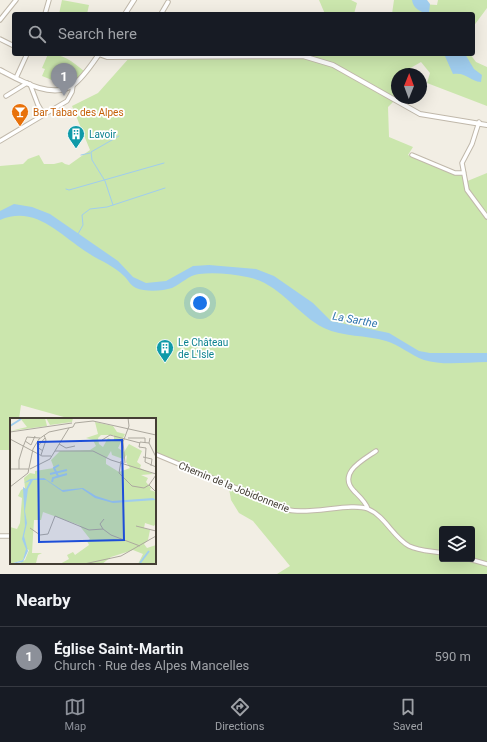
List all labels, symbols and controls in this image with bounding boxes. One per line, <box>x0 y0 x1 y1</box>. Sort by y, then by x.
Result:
search box <box>12 12 475 56</box>
icon: search <box>26 23 48 45</box>
text: Search here <box>58 25 137 43</box>
pin: 1 <box>51 63 77 96</box>
north arrow <box>391 68 427 104</box>
bar icon: Bar Tabac des Alpes <box>10 102 30 127</box>
place label: Bar Tabac des Alpes <box>33 107 124 118</box>
building icon: Lavoir <box>66 124 86 149</box>
place label: Lavoir <box>89 129 117 140</box>
your location <box>190 293 210 313</box>
water label: La Sarthe <box>332 310 379 330</box>
place label: Le Château de L'Isle <box>178 337 228 360</box>
building icon: Le Château de L'Isle <box>155 338 175 363</box>
inset map <box>10 418 156 564</box>
street label: Chemin de la Jobidonnerie <box>177 460 291 514</box>
map controls <box>439 526 475 562</box>
button: layers <box>439 526 475 562</box>
text: Nearby <box>16 590 71 610</box>
text: Église Saint-Martin <box>54 640 183 658</box>
text: 1 <box>25 649 33 664</box>
text: 590 m <box>434 649 471 664</box>
text: Church · Rue des Alpes Mancelles <box>54 658 249 673</box>
tab: Map <box>64 696 86 733</box>
tab: Directions <box>215 696 264 733</box>
tab: Saved <box>393 696 423 733</box>

